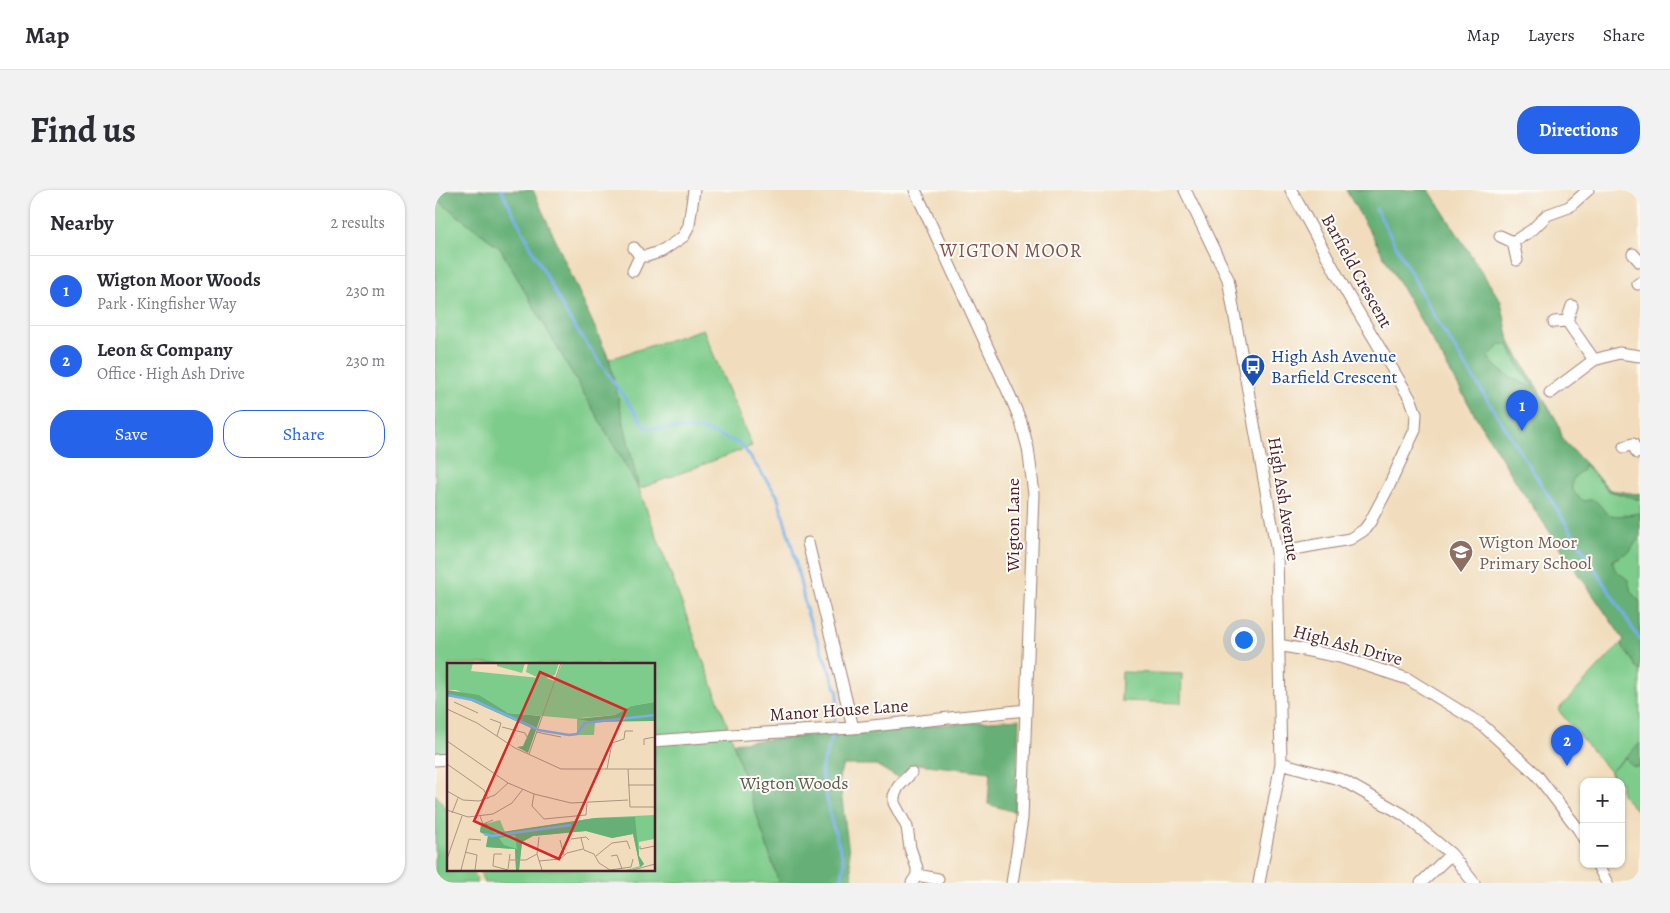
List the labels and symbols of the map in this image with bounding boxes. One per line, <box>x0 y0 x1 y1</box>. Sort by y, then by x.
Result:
street label: Barfield Crescent <box>1316 210 1398 332</box>
district label: WIGTON MOOR <box>939 238 1082 264</box>
place label: High Ash Avenue Barfield Crescent <box>1271 344 1397 389</box>
bus stop icon: High Ash Avenue Barfield Crescent <box>1240 353 1266 387</box>
pin: 1 <box>1506 390 1538 431</box>
street label: High Ash Avenue <box>1262 435 1306 563</box>
street label: Wigton Lane <box>1001 478 1025 573</box>
place label: Wigton Moor Primary School <box>1478 530 1592 575</box>
school or university icon: Wigton Moor Primary School <box>1448 539 1474 573</box>
street label: High Ash Drive <box>1291 619 1405 671</box>
your location <box>1231 627 1257 653</box>
inset map <box>447 663 655 870</box>
street label: Manor House Lane <box>769 693 909 727</box>
pin: 2 <box>1551 725 1583 766</box>
park label: Wigton Woods <box>739 771 848 795</box>

